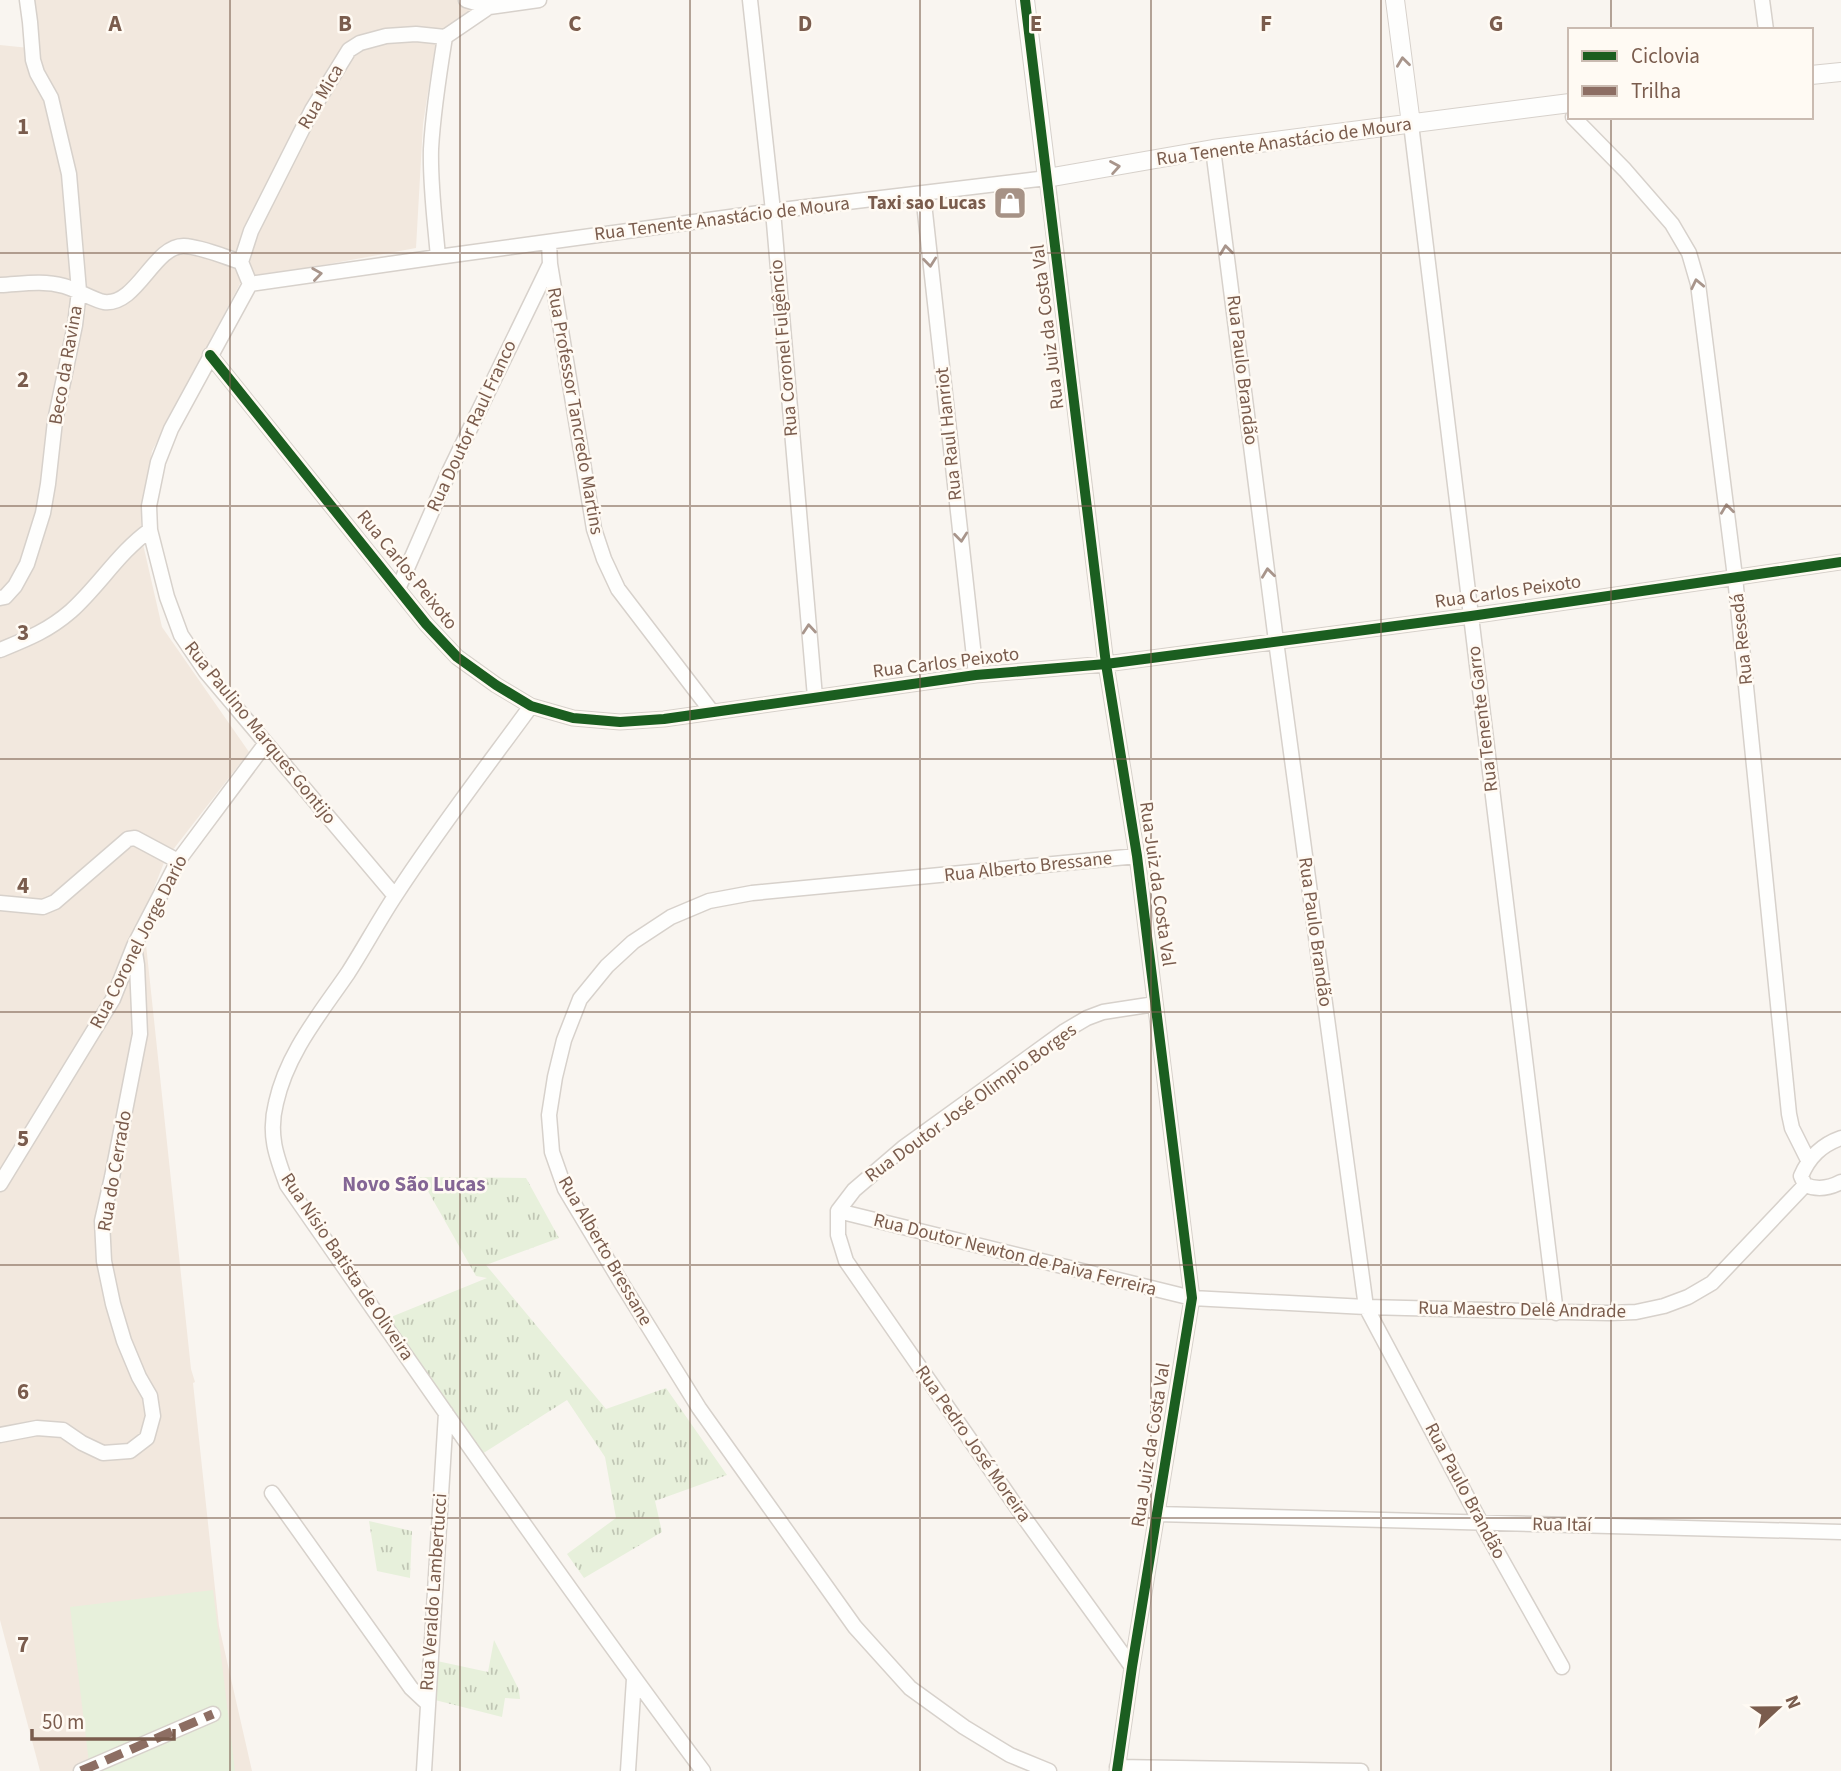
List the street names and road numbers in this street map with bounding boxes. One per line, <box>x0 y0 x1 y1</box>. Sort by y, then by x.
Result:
street label: Rua Mica <box>292 59 350 135</box>
street label: Rua Tenente Anastácio de Moura <box>1155 111 1413 173</box>
street label: Rua Tenente Anastácio de Moura <box>593 190 851 248</box>
street label: Rua Juiz da Costa Val <box>1024 243 1072 411</box>
street label: Rua Coronel Fulgêncio <box>763 258 805 438</box>
street label: Rua Professor Tancredo Martins <box>540 285 610 537</box>
street label: Rua Paulo Brandão <box>1219 293 1265 447</box>
street label: Beco da Ravina <box>42 303 90 427</box>
street label: Rua Doutor Raul Franco <box>420 336 524 516</box>
street label: Rua Raul Hanriot <box>929 365 969 502</box>
street label: Rua Carlos Peixoto <box>350 504 464 636</box>
street label: Rua Carlos Peixoto <box>1433 568 1583 616</box>
street label: Rua Resedá <box>1724 592 1760 686</box>
street label: Rua Paulino Marques Gontijo <box>178 636 342 830</box>
street label: Rua Carlos Peixoto <box>871 641 1021 685</box>
street label: Rua Tenente Garro <box>1461 644 1505 794</box>
street label: Rua Juiz da Costa Val <box>1132 800 1182 968</box>
street label: Rua Alberto Bressane <box>943 845 1113 889</box>
street label: Rua Coronel Jorge Dario <box>83 850 195 1034</box>
street label: Rua Paulo Brandão <box>1291 855 1339 1009</box>
street label: Rua Doutor José Olimpio Borges <box>860 1017 1083 1189</box>
street label: Rua do Cerrado <box>91 1108 139 1234</box>
street label: Rua Nísio Batista de Oliveira <box>274 1168 420 1366</box>
street label: Rua Alberto Bressane <box>551 1171 659 1331</box>
street label: Rua Doutor Newton de Paiva Ferreira <box>871 1207 1159 1303</box>
street label: Rua Maestro Delê Andrade <box>1418 1295 1626 1325</box>
street label: Rua Pedro José Moreira <box>909 1360 1037 1528</box>
street label: Rua Juiz da Costa Val <box>1125 1361 1177 1529</box>
street label: Rua Paulo Brandão <box>1418 1418 1512 1564</box>
street label: Rua Veraldo Lambertucci <box>414 1492 454 1692</box>
street label: Rua Itaí <box>1532 1511 1593 1539</box>

